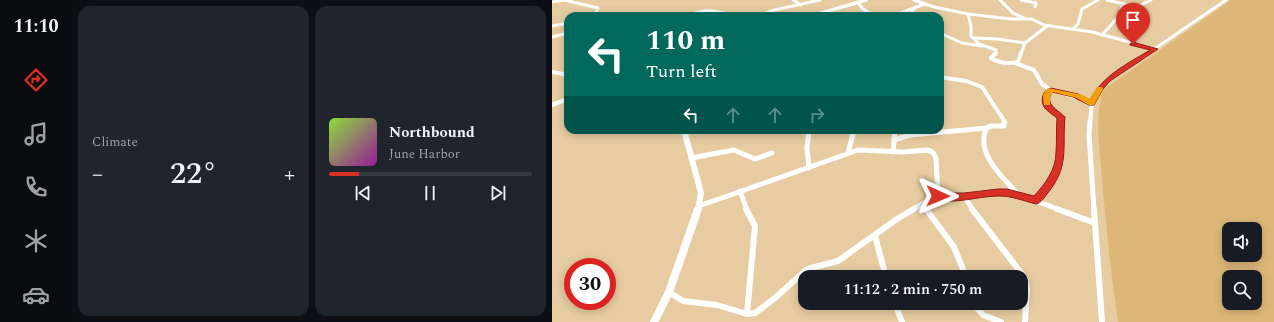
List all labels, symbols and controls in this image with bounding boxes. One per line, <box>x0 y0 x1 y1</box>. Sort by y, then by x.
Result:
pin <box>1116 3 1150 44</box>
icon: arrive <box>1122 9 1144 31</box>
text: 11:10 <box>13 13 59 40</box>
text: 110 m <box>646 19 725 62</box>
icon: left <box>580 28 632 80</box>
text: Turn left <box>646 58 717 85</box>
icon: directions <box>22 66 50 94</box>
icon: left <box>680 104 702 126</box>
icon: ahead <box>722 104 744 126</box>
icon: ahead <box>764 104 786 126</box>
icon: right <box>806 104 828 126</box>
icon: music <box>22 120 50 148</box>
text: Northbound <box>389 121 475 144</box>
text: Climate <box>92 132 138 152</box>
text: June Harbor <box>389 144 460 164</box>
text: 22° <box>170 151 217 197</box>
text: − <box>92 158 103 191</box>
text: + <box>284 158 295 191</box>
icon: phone <box>22 173 50 201</box>
position arrow <box>917 175 959 217</box>
icon: previous <box>352 182 374 204</box>
icon: pause <box>419 182 441 204</box>
icon: next <box>487 182 509 204</box>
map controls <box>1222 222 1262 310</box>
button: sound <box>1222 222 1262 262</box>
icon: climate <box>22 227 50 255</box>
speed limit sign: 30 <box>564 258 616 310</box>
button: search <box>1222 270 1262 310</box>
text: 11:12 · 2 min · 750 m <box>844 278 982 301</box>
icon: car <box>22 281 50 309</box>

